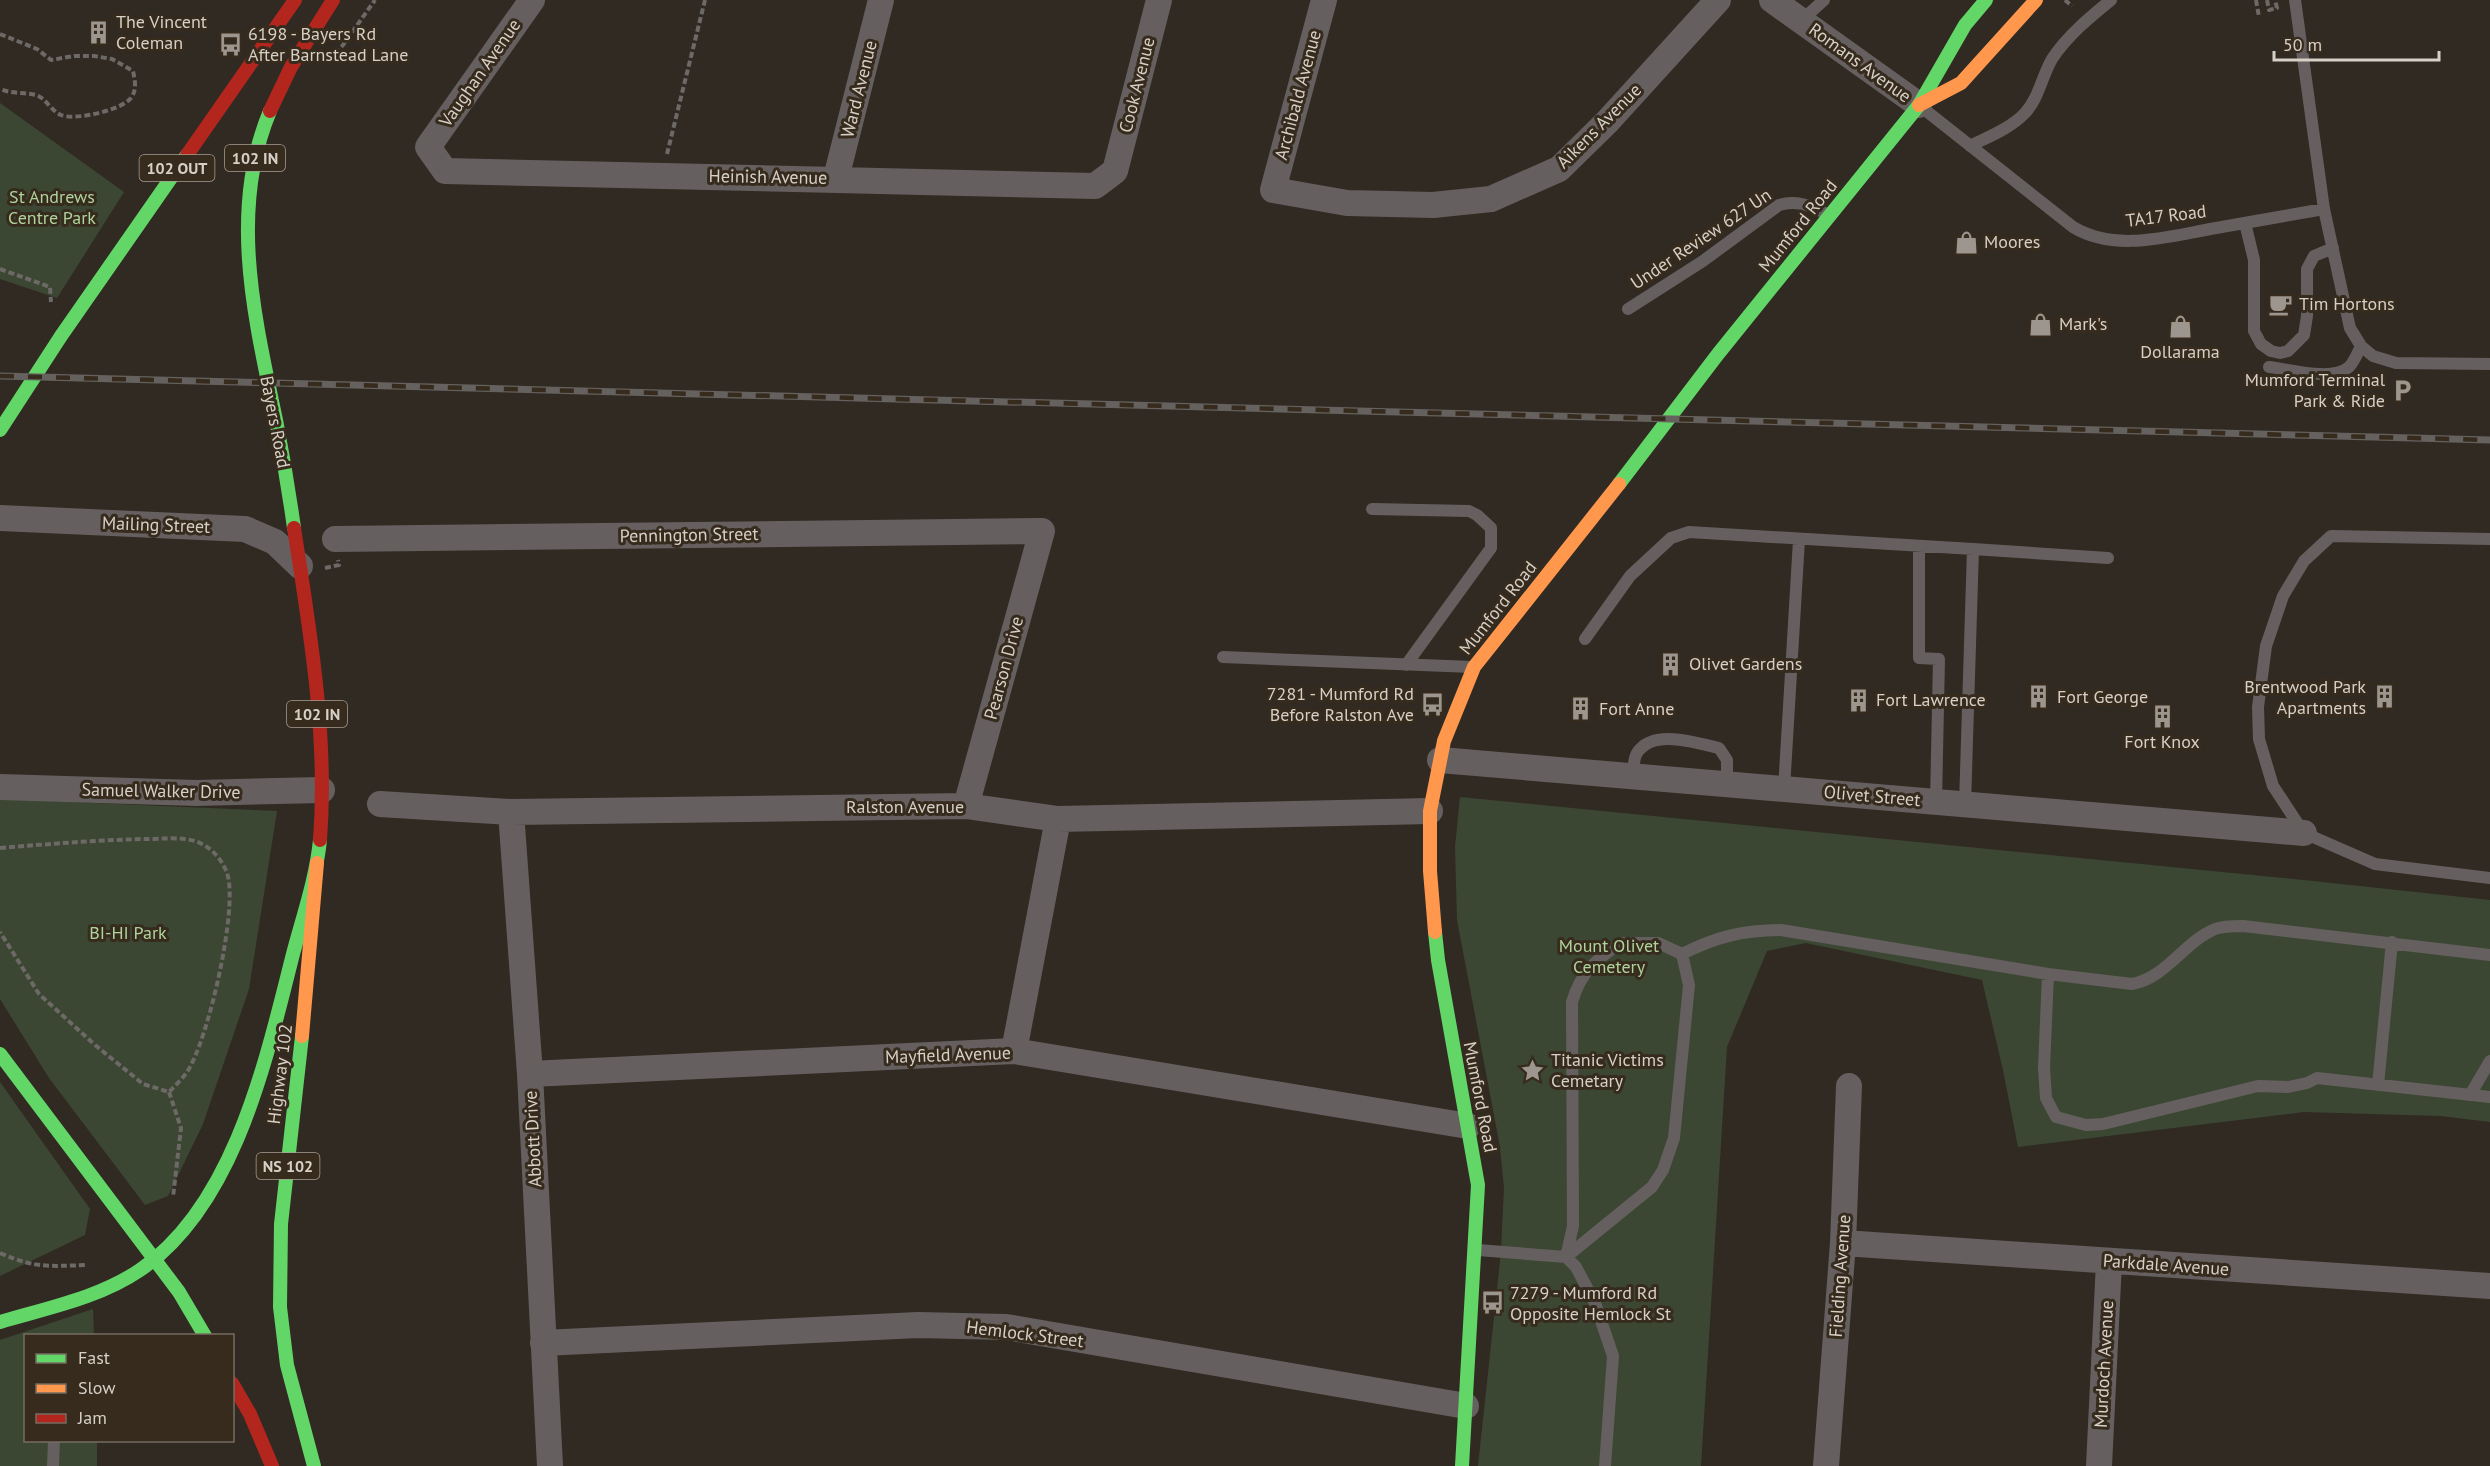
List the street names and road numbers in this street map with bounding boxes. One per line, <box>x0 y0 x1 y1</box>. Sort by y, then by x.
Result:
street label: Vaughan Avenue <box>433 14 525 132</box>
street label: Romans Avenue <box>1805 18 1916 107</box>
street label: Archibald Avenue <box>1269 27 1326 162</box>
street label: Cook Avenue <box>1114 35 1159 135</box>
street label: Ward Avenue <box>835 38 882 140</box>
street label: Aikens Avenue <box>1551 78 1646 173</box>
road number: 102 IN <box>225 145 285 171</box>
road number: 102 OUT <box>140 155 214 181</box>
street label: Heinish Avenue <box>709 164 828 189</box>
street label: Mumford Road <box>1753 175 1842 277</box>
street label: Under Review 627 Un <box>1626 183 1775 294</box>
street label: TA17 Road <box>2124 199 2207 232</box>
street label: Bayers Road <box>255 374 296 470</box>
street label: Mailing Street <box>101 511 211 538</box>
street label: Pennington Street <box>619 522 759 547</box>
street label: Mumford Road <box>1454 556 1541 659</box>
street label: Pearson Drive <box>979 614 1028 722</box>
road number: 102 IN <box>287 701 347 727</box>
street label: Samuel Walker Drive <box>81 778 241 803</box>
street label: Olivet Street <box>1823 780 1921 811</box>
street label: Ralston Avenue <box>846 795 964 818</box>
street label: Highway 102 <box>262 1023 297 1125</box>
street label: Mumford Road <box>1458 1040 1503 1154</box>
street label: Mayfield Avenue <box>885 1041 1011 1068</box>
street label: Abbott Drive <box>518 1090 547 1188</box>
road number: NS 102 <box>256 1153 320 1179</box>
street label: Fielding Avenue <box>1824 1214 1855 1338</box>
street label: Parkdale Avenue <box>2102 1249 2230 1280</box>
street label: Murdoch Avenue <box>2089 1300 2118 1428</box>
street label: Hemlock Street <box>965 1315 1085 1352</box>

